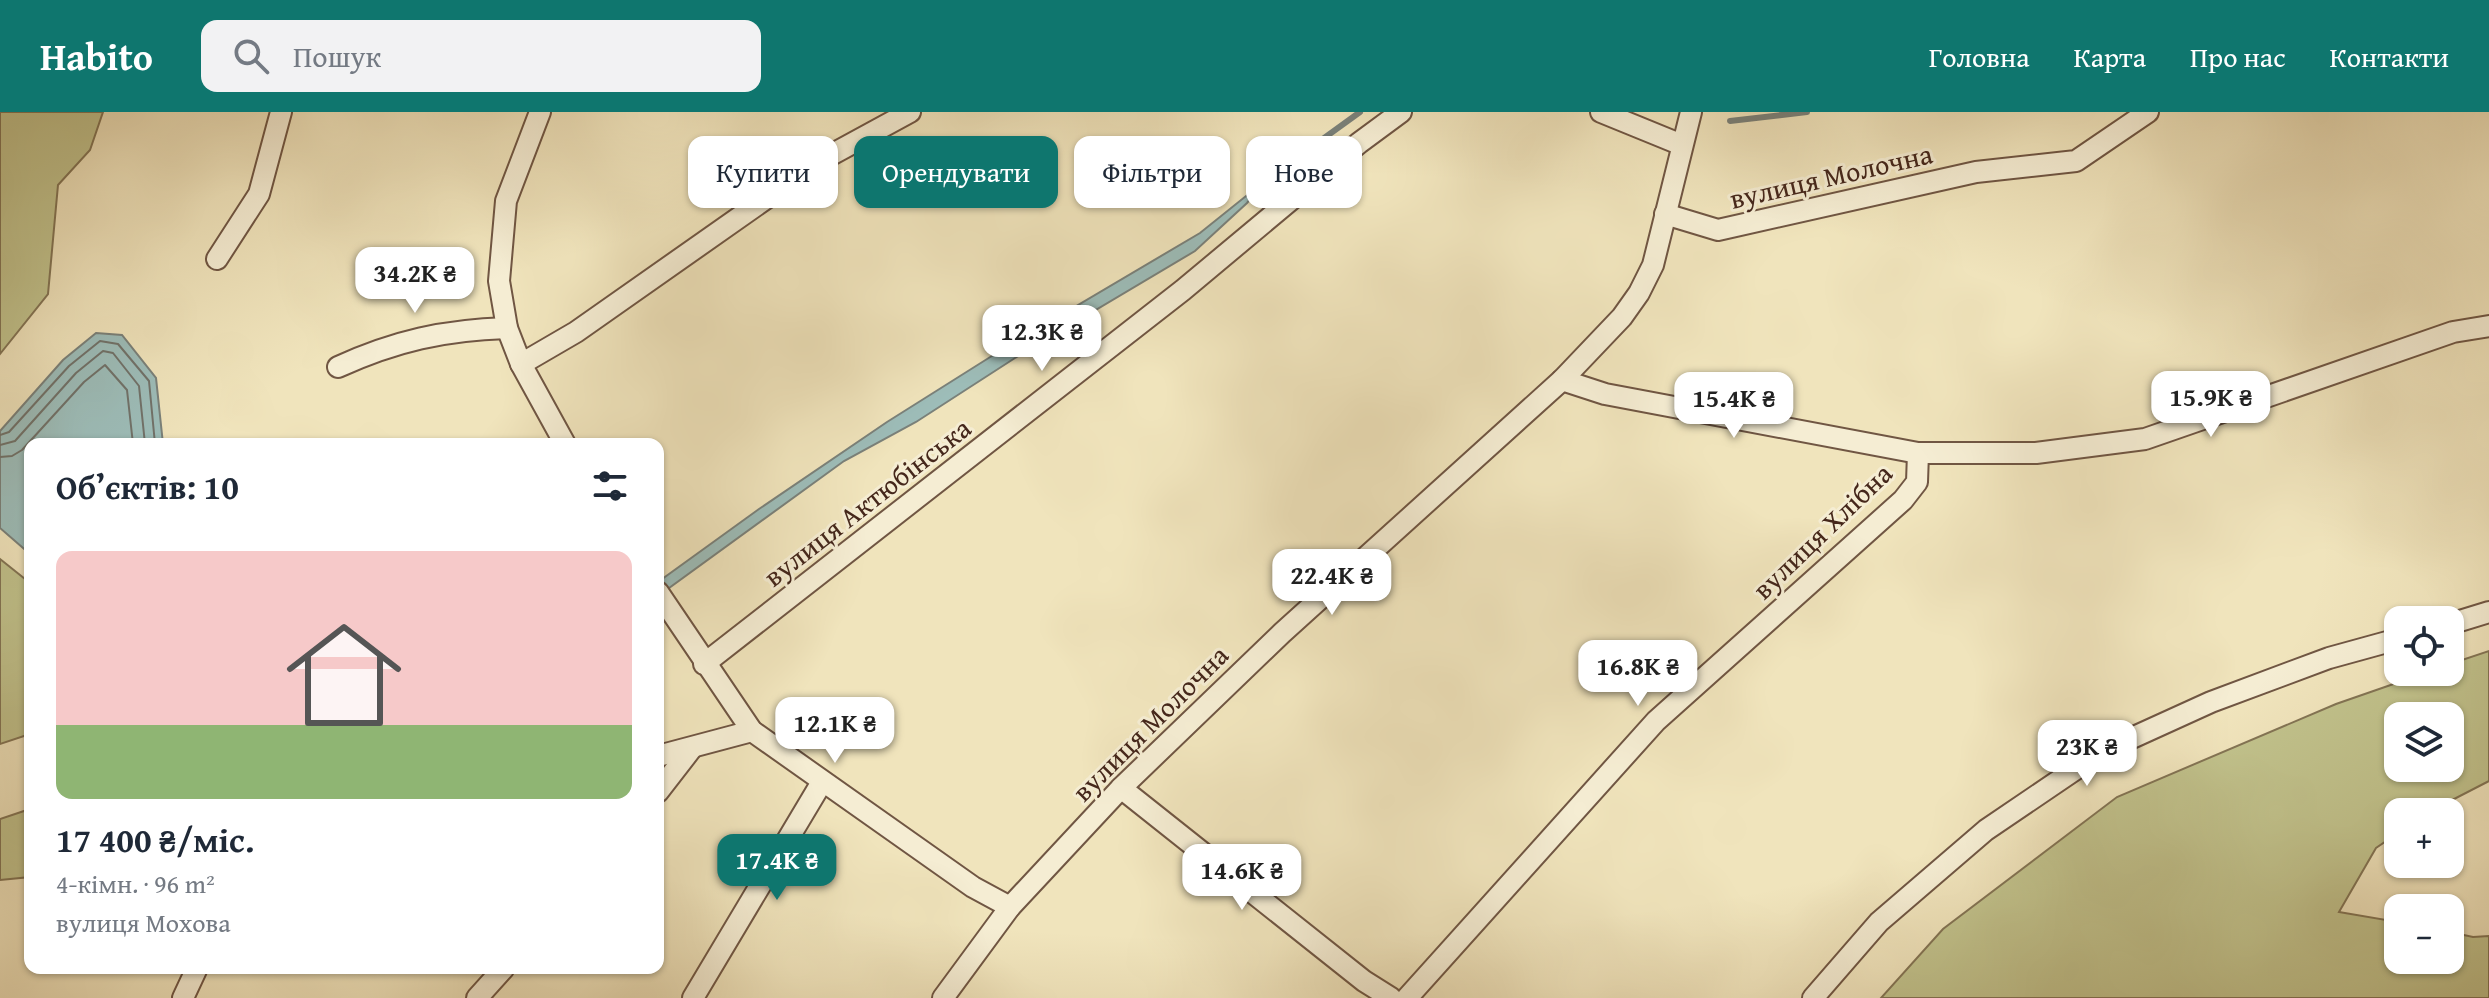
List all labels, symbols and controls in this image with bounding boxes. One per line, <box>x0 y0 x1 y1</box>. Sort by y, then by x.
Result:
search box <box>201 20 761 92</box>
text: Habito <box>40 28 153 84</box>
icon: search <box>229 34 273 78</box>
text: Пошук <box>293 34 381 78</box>
text: Головна <box>1929 36 2029 77</box>
text: Карта <box>2073 36 2146 77</box>
text: Про нас <box>2190 36 2286 77</box>
text: Контакти <box>2330 36 2449 77</box>
street label: вулиця Молочна <box>1726 132 1937 219</box>
chip: Купити <box>688 136 838 208</box>
chip: Орендувати <box>854 136 1058 208</box>
chip: Фільтри <box>1074 136 1230 208</box>
chip: Нове <box>1246 136 1362 208</box>
pin: 34.2K ₴ <box>341 247 489 315</box>
text: 34.2K ₴ <box>373 253 457 292</box>
pin: 12.3K ₴ <box>968 305 1116 373</box>
text: 12.3K ₴ <box>1000 311 1084 350</box>
pin: 15.9K ₴ <box>2137 371 2285 439</box>
pin: 15.4K ₴ <box>1660 372 1808 440</box>
text: 15.9K ₴ <box>2169 377 2253 416</box>
text: 15.4K ₴ <box>1692 378 1776 417</box>
street label: вулиця Актюбінська <box>754 407 980 596</box>
street label: вулиця Хлібна <box>1742 453 1901 608</box>
text: Об’єктів: 10 <box>56 462 239 511</box>
icon: filters <box>588 464 632 508</box>
pin: 22.4K ₴ <box>1258 549 1406 617</box>
text: 22.4K ₴ <box>1290 555 1374 594</box>
icon: home <box>272 603 416 747</box>
map controls <box>2384 606 2464 974</box>
button: locate <box>2384 606 2464 686</box>
street label: вулиця Молочна <box>1062 635 1238 810</box>
pin: 16.8K ₴ <box>1564 640 1712 708</box>
text: 16.8K ₴ <box>1596 646 1680 685</box>
pin: 12.1K ₴ <box>761 697 909 765</box>
button: layers <box>2384 702 2464 782</box>
text: 12.1K ₴ <box>793 703 877 742</box>
pin: 23K ₴ <box>2031 720 2143 788</box>
text: 23K ₴ <box>2056 726 2118 765</box>
button: + <box>2384 798 2464 878</box>
text: 17 400 ₴/міс. <box>56 815 254 864</box>
pin: 17.4K ₴ <box>703 834 851 902</box>
text: 17.4K ₴ <box>735 840 819 879</box>
pin: 14.6K ₴ <box>1168 844 1316 912</box>
text: 14.6K ₴ <box>1200 850 1284 889</box>
text: 4-кімн. · 96 m² <box>56 864 215 903</box>
button: − <box>2384 894 2464 974</box>
text: вулиця Мохова <box>56 903 231 942</box>

